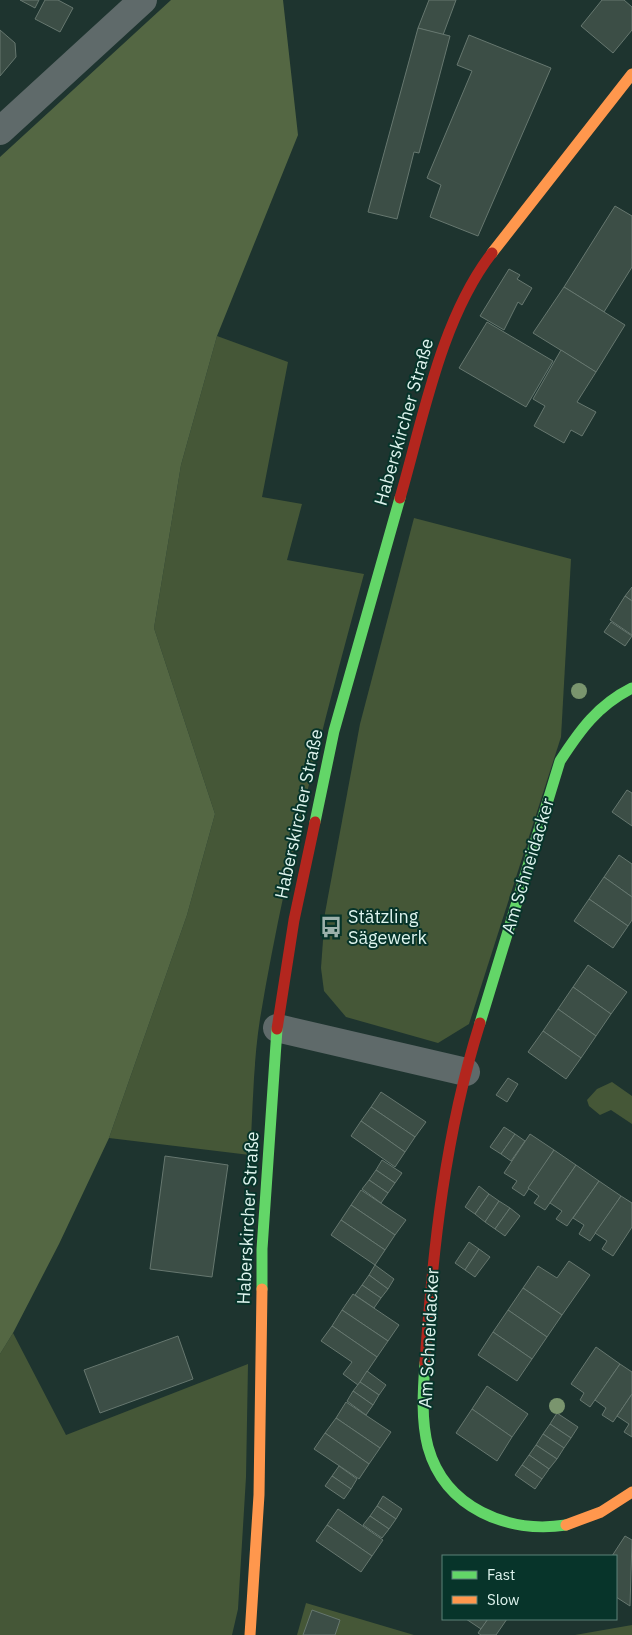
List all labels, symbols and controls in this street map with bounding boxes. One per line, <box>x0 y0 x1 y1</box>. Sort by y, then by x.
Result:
street label: Haberskircher Straße <box>369 335 438 508</box>
street label: Haberskircher Straße <box>269 727 328 901</box>
street label: Am Schneidacker <box>496 795 559 936</box>
place label: Stätzling Sägewerk <box>348 905 427 949</box>
bus stop icon: Stätzling Sägewerk <box>318 914 344 940</box>
street label: Haberskircher Straße <box>231 1131 264 1305</box>
street label: Am Schneidacker <box>413 1267 444 1409</box>
legend <box>442 1555 617 1620</box>
text: Fast <box>487 1565 515 1584</box>
text: Slow <box>487 1590 520 1609</box>

